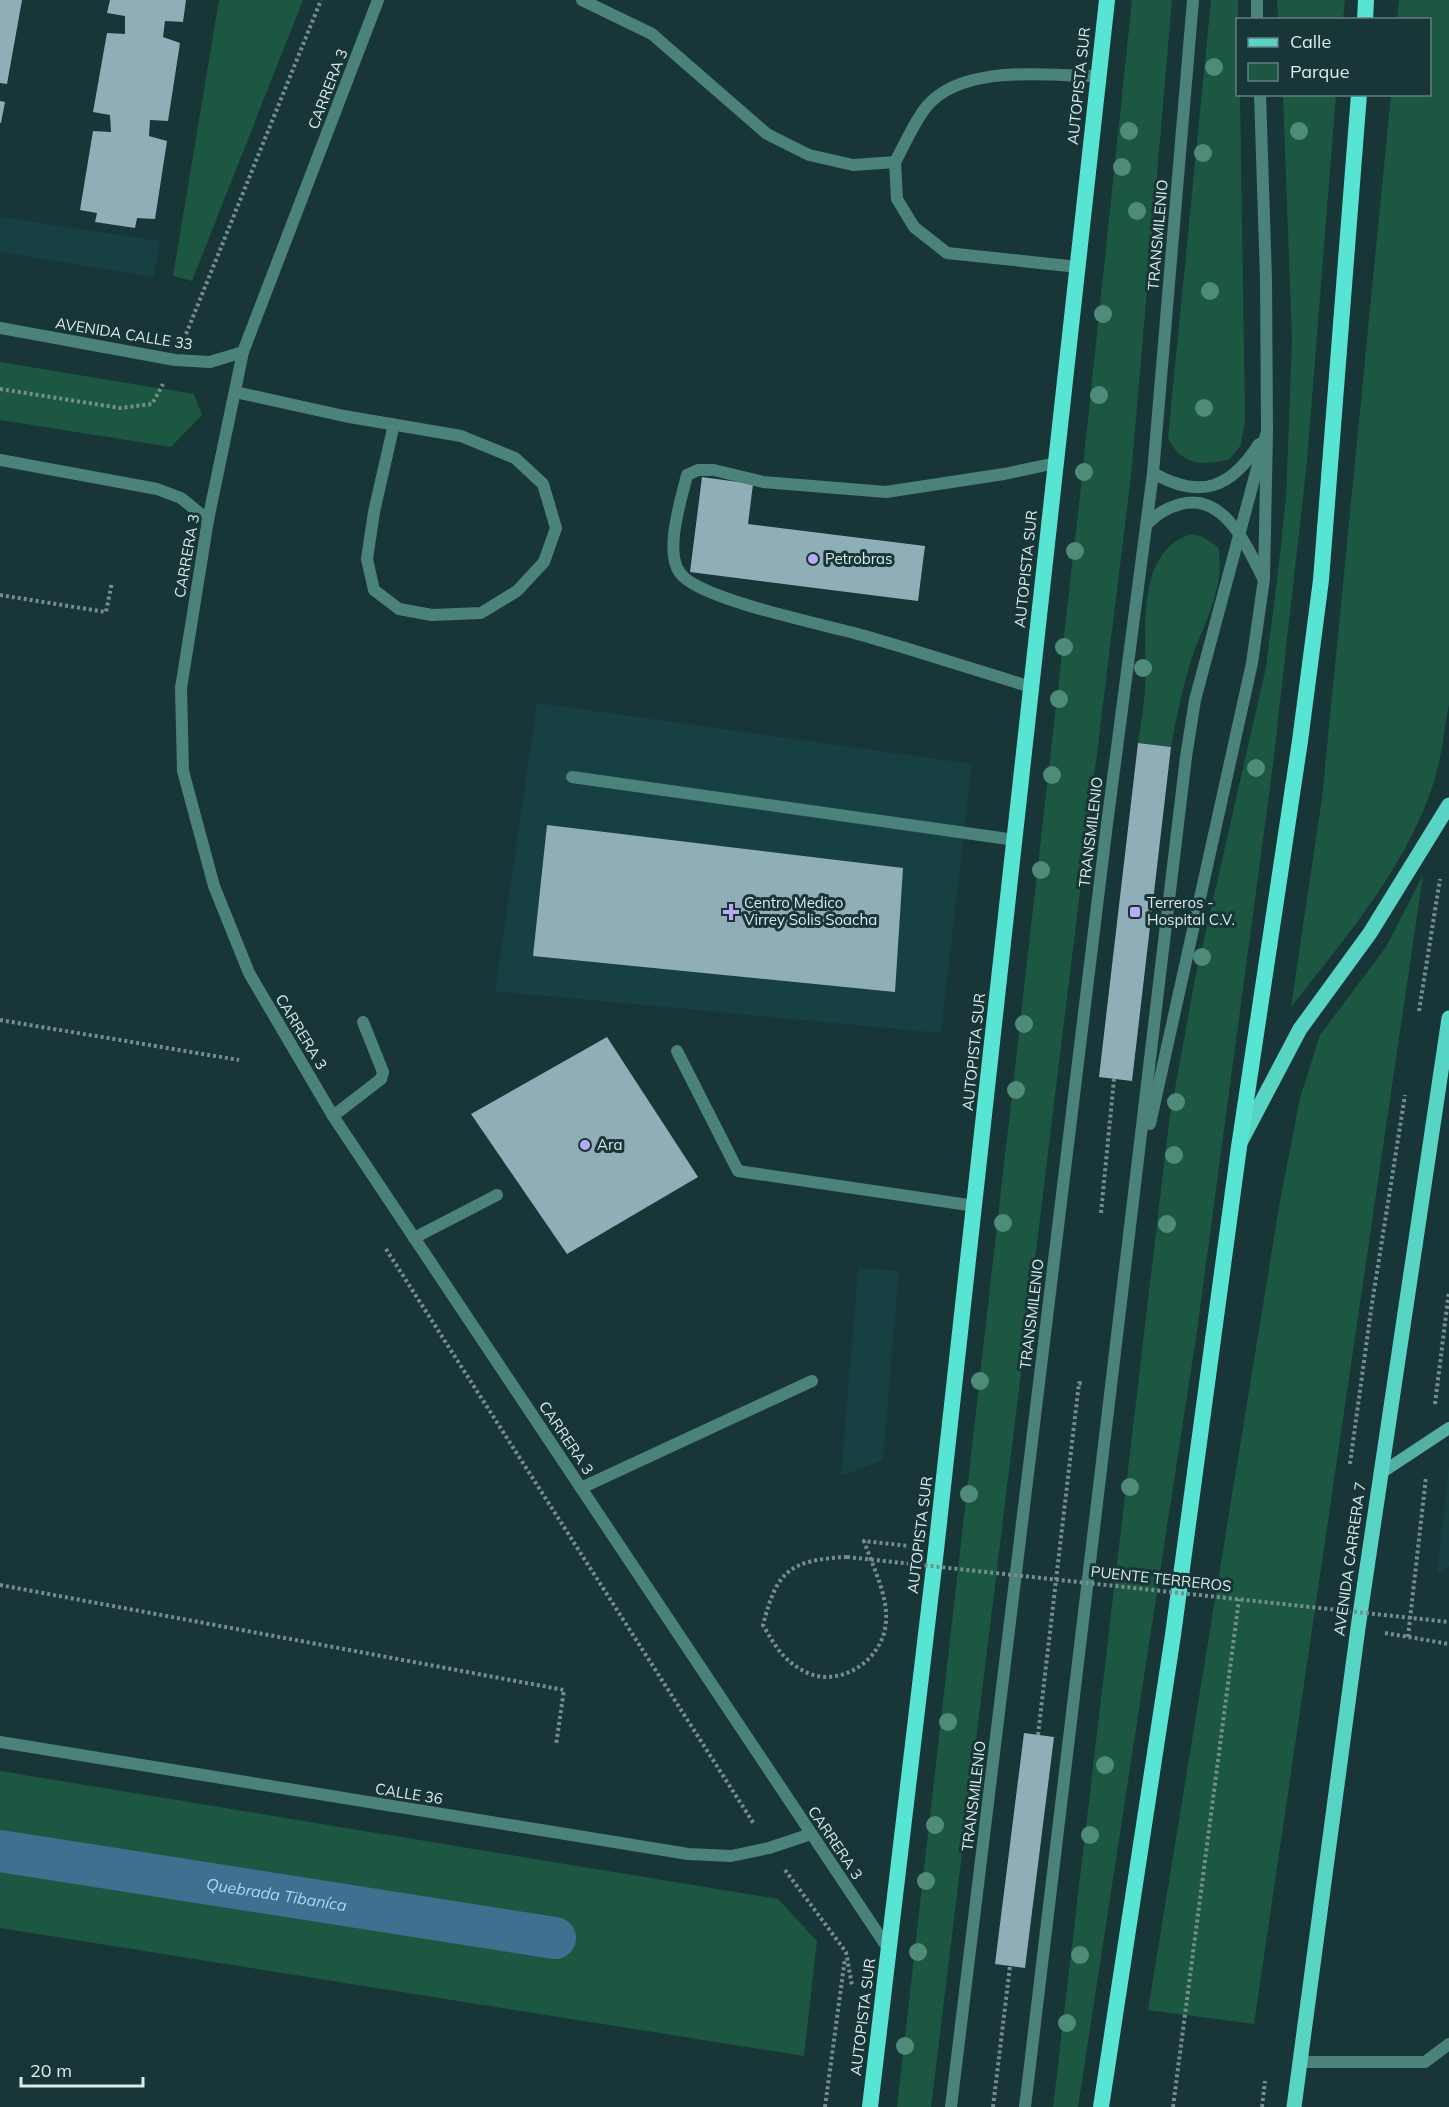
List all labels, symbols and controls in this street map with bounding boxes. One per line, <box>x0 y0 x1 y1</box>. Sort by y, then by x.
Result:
legend <box>1236 18 1431 96</box>
street label: AUTOPISTA SUR <box>1063 26 1094 146</box>
text: Calle <box>1290 30 1331 53</box>
street label: CARRERA 3 <box>303 46 352 132</box>
text: Parque <box>1290 60 1349 83</box>
street label: TRANSMILENIO <box>1143 179 1172 291</box>
street label: AVENIDA CALLE 33 <box>54 313 194 354</box>
street label: AUTOPISTA SUR <box>1010 509 1041 629</box>
street label: CARRERA 3 <box>170 513 203 599</box>
place label: Petrobras <box>825 549 893 568</box>
marker: Petrobras <box>806 552 820 566</box>
street label: TRANSMILENIO <box>1074 776 1107 888</box>
place label: Centro Medico Virrey Solis Soacha <box>744 893 877 929</box>
place label: Terreros - Hospital C.V. <box>1147 893 1235 929</box>
marker: Centro Medico Virrey Solis Soacha <box>722 903 740 921</box>
marker: Terreros - Hospital C.V. <box>1128 905 1142 919</box>
street label: CARRERA 3 <box>271 991 331 1073</box>
street label: AUTOPISTA SUR <box>958 992 989 1112</box>
place label: Ara <box>597 1135 622 1154</box>
marker: Ara <box>578 1138 592 1152</box>
street label: TRANSMILENIO <box>1015 1258 1048 1370</box>
street label: CARRERA 3 <box>535 1397 598 1478</box>
street label: AUTOPISTA SUR <box>903 1475 936 1595</box>
street label: AVENIDA CARRERA 7 <box>1329 1481 1370 1637</box>
street label: PUENTE TERREROS <box>1090 1562 1232 1595</box>
street label: TRANSMILENIO <box>957 1740 990 1852</box>
street label: CALLE 36 <box>374 1779 444 1808</box>
street label: CARRERA 3 <box>804 1802 867 1883</box>
water label: Quebrada Tibaníca <box>205 1873 349 1915</box>
street label: AUTOPISTA SUR <box>846 1957 879 2077</box>
scale bar <box>21 2050 142 2088</box>
text: 20 m <box>30 2059 72 2082</box>

